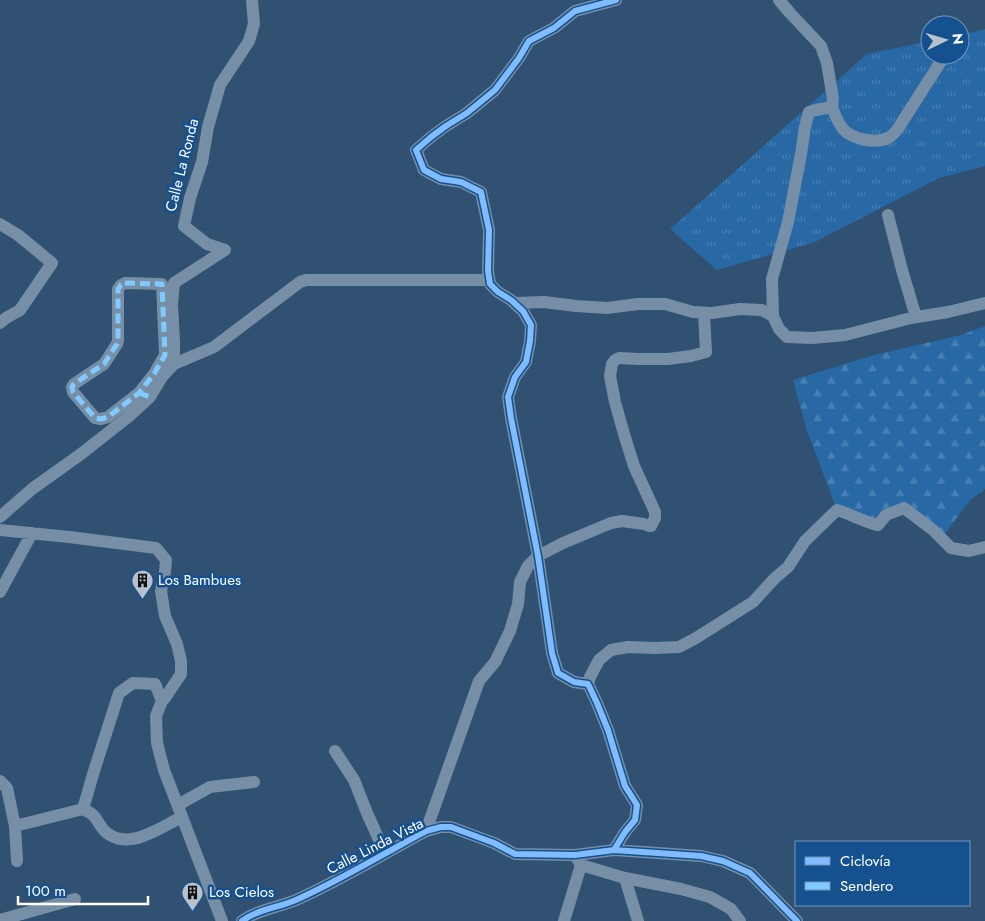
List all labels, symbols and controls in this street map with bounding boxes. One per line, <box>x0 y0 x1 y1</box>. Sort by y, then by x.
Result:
north arrow <box>920 15 970 65</box>
text: N <box>948 32 968 45</box>
street label: Calle La Ronda <box>160 116 204 214</box>
building icon: Los Bambues <box>130 568 154 599</box>
place label: Los Bambues <box>158 569 241 591</box>
street label: Calle Linda Vista <box>323 812 427 880</box>
legend <box>795 841 970 906</box>
text: Ciclovía <box>840 850 890 872</box>
scale bar <box>18 874 148 906</box>
text: Sendero <box>840 875 893 897</box>
text: 100 m <box>25 880 66 902</box>
building icon: Los Cielos <box>181 880 205 911</box>
place label: Los Cielos <box>209 881 274 903</box>

